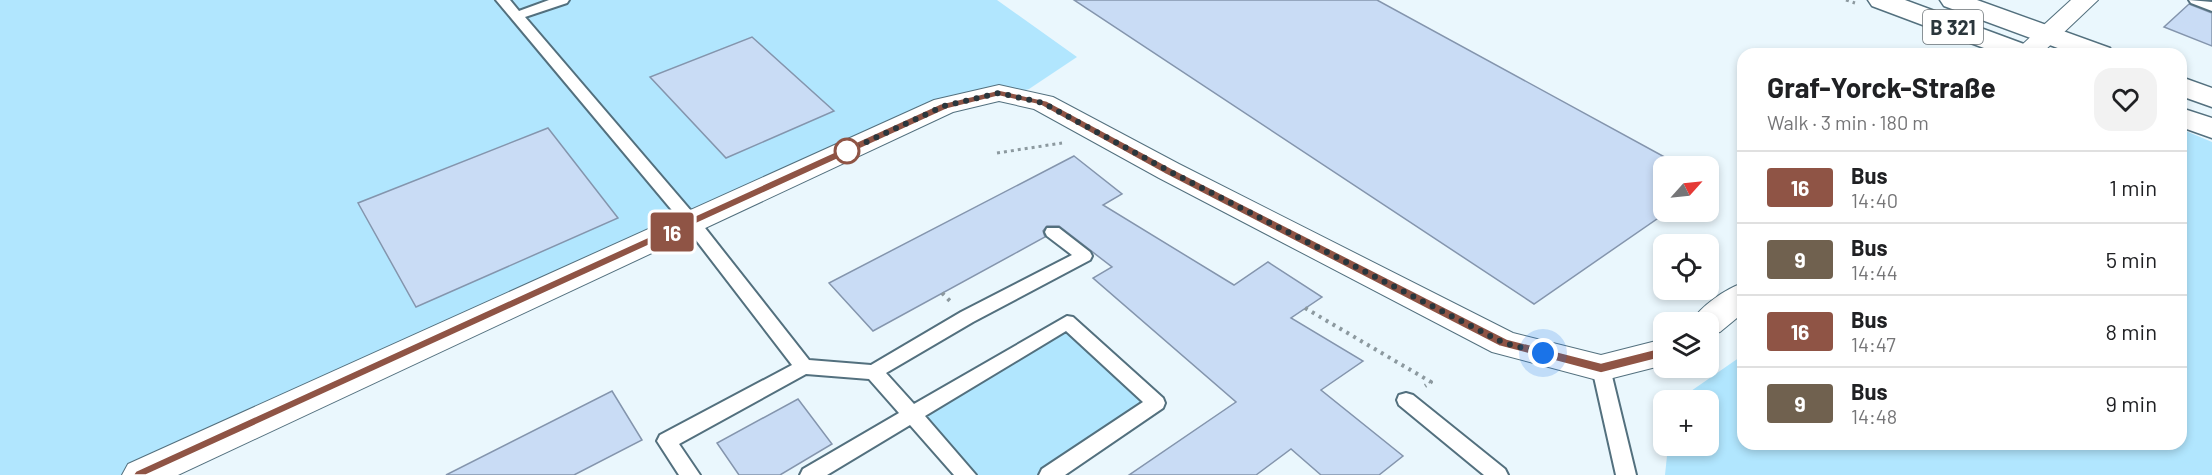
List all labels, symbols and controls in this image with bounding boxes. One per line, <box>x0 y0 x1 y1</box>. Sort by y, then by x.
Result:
road number: B 321 <box>1923 10 1983 44</box>
button: heart <box>2094 68 2157 131</box>
text: Graf-Yorck-Straße <box>1767 70 1996 104</box>
text: Walk · 3 min · 180 m <box>1767 110 1929 134</box>
unlabelled marker <box>834 138 860 164</box>
north arrow <box>1653 156 1719 222</box>
map controls <box>1653 156 1719 456</box>
text: Bus <box>1851 162 1888 188</box>
text: 1 min <box>2109 174 2157 200</box>
text: 16 <box>1791 175 1809 200</box>
text: 14:40 <box>1851 188 1898 212</box>
line badge: 16 <box>645 212 699 252</box>
text: 16 <box>663 220 681 245</box>
button: locate <box>1653 234 1719 300</box>
text: Bus <box>1851 234 1888 260</box>
text: 5 min <box>2106 246 2157 272</box>
text: 9 <box>1794 247 1806 272</box>
text: 14:44 <box>1851 260 1898 284</box>
text: Bus <box>1851 306 1888 332</box>
button: layers <box>1653 312 1719 378</box>
text: 8 min <box>2105 318 2157 344</box>
text: 16 <box>1791 319 1809 344</box>
text: 14:47 <box>1851 332 1896 356</box>
your location <box>1528 338 1558 368</box>
text: Bus <box>1851 378 1888 404</box>
button: + <box>1653 390 1719 456</box>
text: 9 min <box>2105 390 2157 416</box>
text: 9 <box>1794 391 1806 416</box>
text: 14:48 <box>1851 404 1897 428</box>

